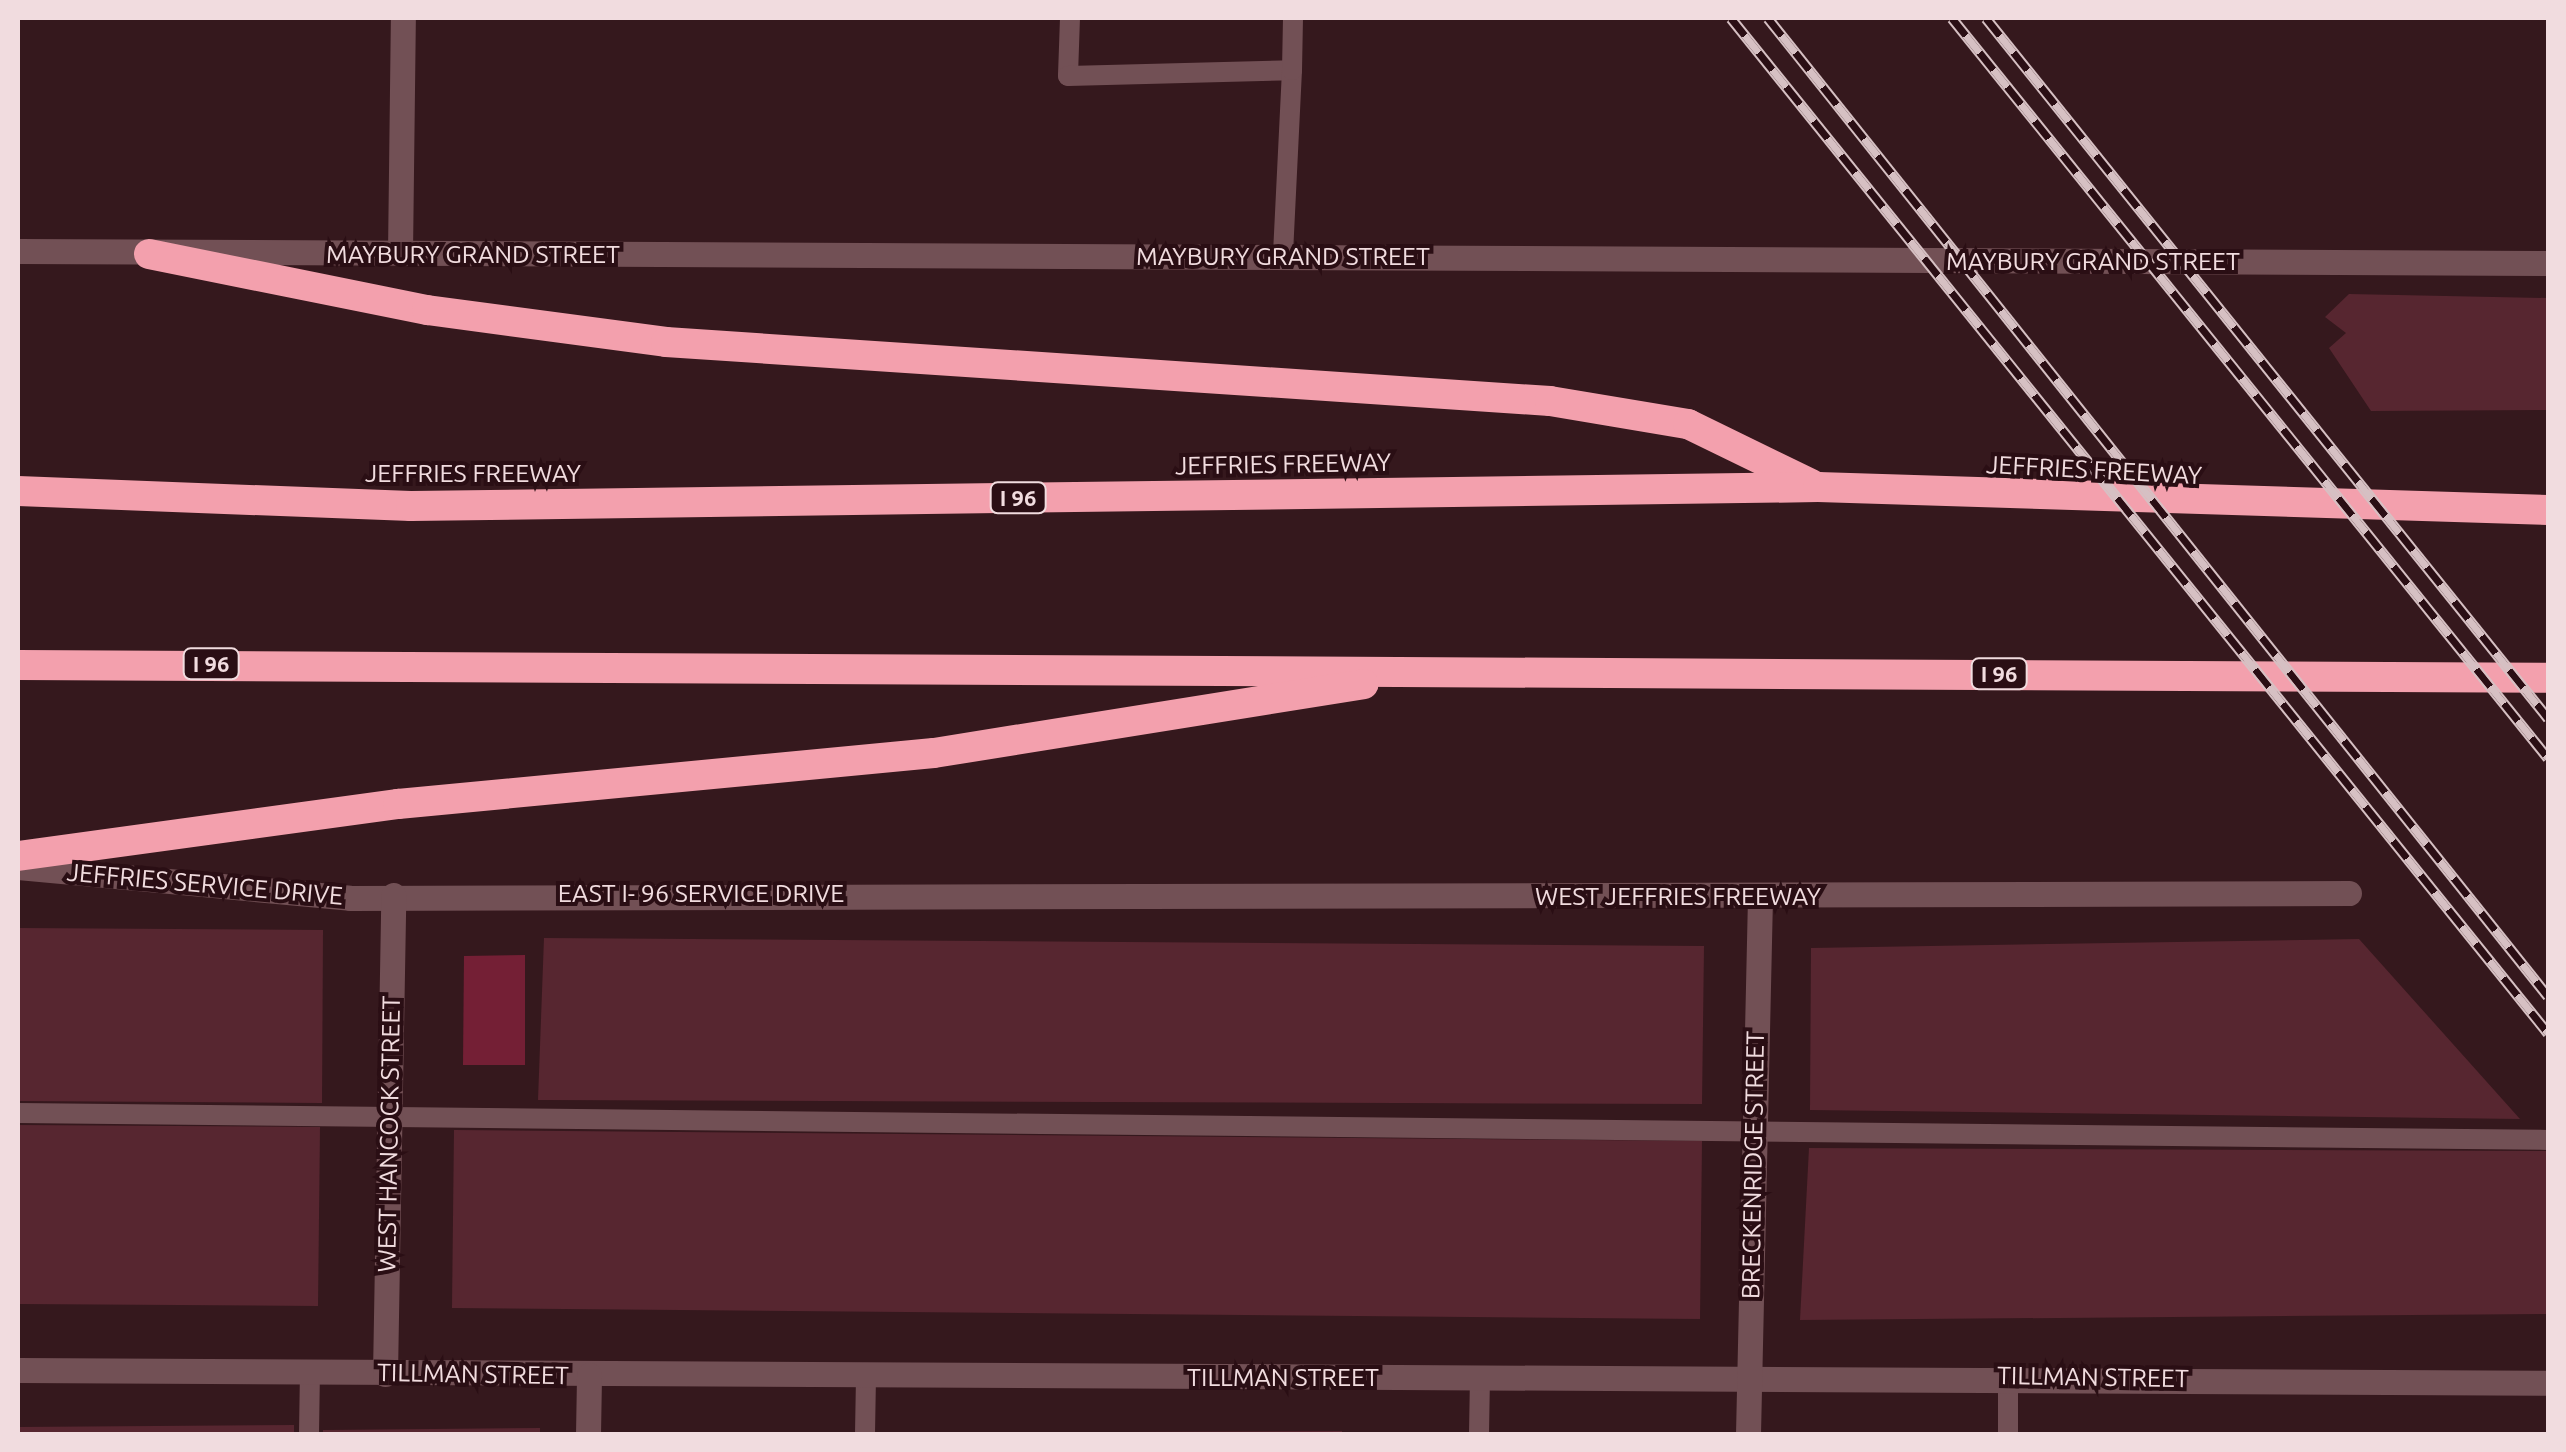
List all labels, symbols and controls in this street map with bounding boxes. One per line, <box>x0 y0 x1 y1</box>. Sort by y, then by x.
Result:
street label: MAYBURY GRAND STREET <box>326 239 620 269</box>
street label: MAYBURY GRAND STREET <box>1136 241 1430 271</box>
street label: MAYBURY GRAND STREET <box>1946 246 2240 276</box>
street label: JEFFRIES FREEWAY <box>1175 447 1391 481</box>
street label: JEFFRIES FREEWAY <box>1985 449 2203 491</box>
street label: JEFFRIES FREEWAY <box>365 458 581 488</box>
road number: I 96 <box>988 481 1048 515</box>
road number: I 96 <box>181 647 241 681</box>
road number: I 96 <box>1969 657 2029 691</box>
street label: JEFFRIES SERVICE DRIVE <box>66 857 344 911</box>
street label: EAST I- 96 SERVICE DRIVE <box>558 878 844 908</box>
street label: WEST JEFFRIES FREEWAY <box>1535 881 1821 911</box>
street label: WEST HANCOCK STREET <box>372 995 406 1273</box>
street label: BRECKENRIDGE STREET <box>1736 1031 1770 1299</box>
street label: TILLMAN STREET <box>377 1357 569 1391</box>
street label: TILLMAN STREET <box>1997 1360 2189 1394</box>
street label: TILLMAN STREET <box>1187 1362 1379 1392</box>

